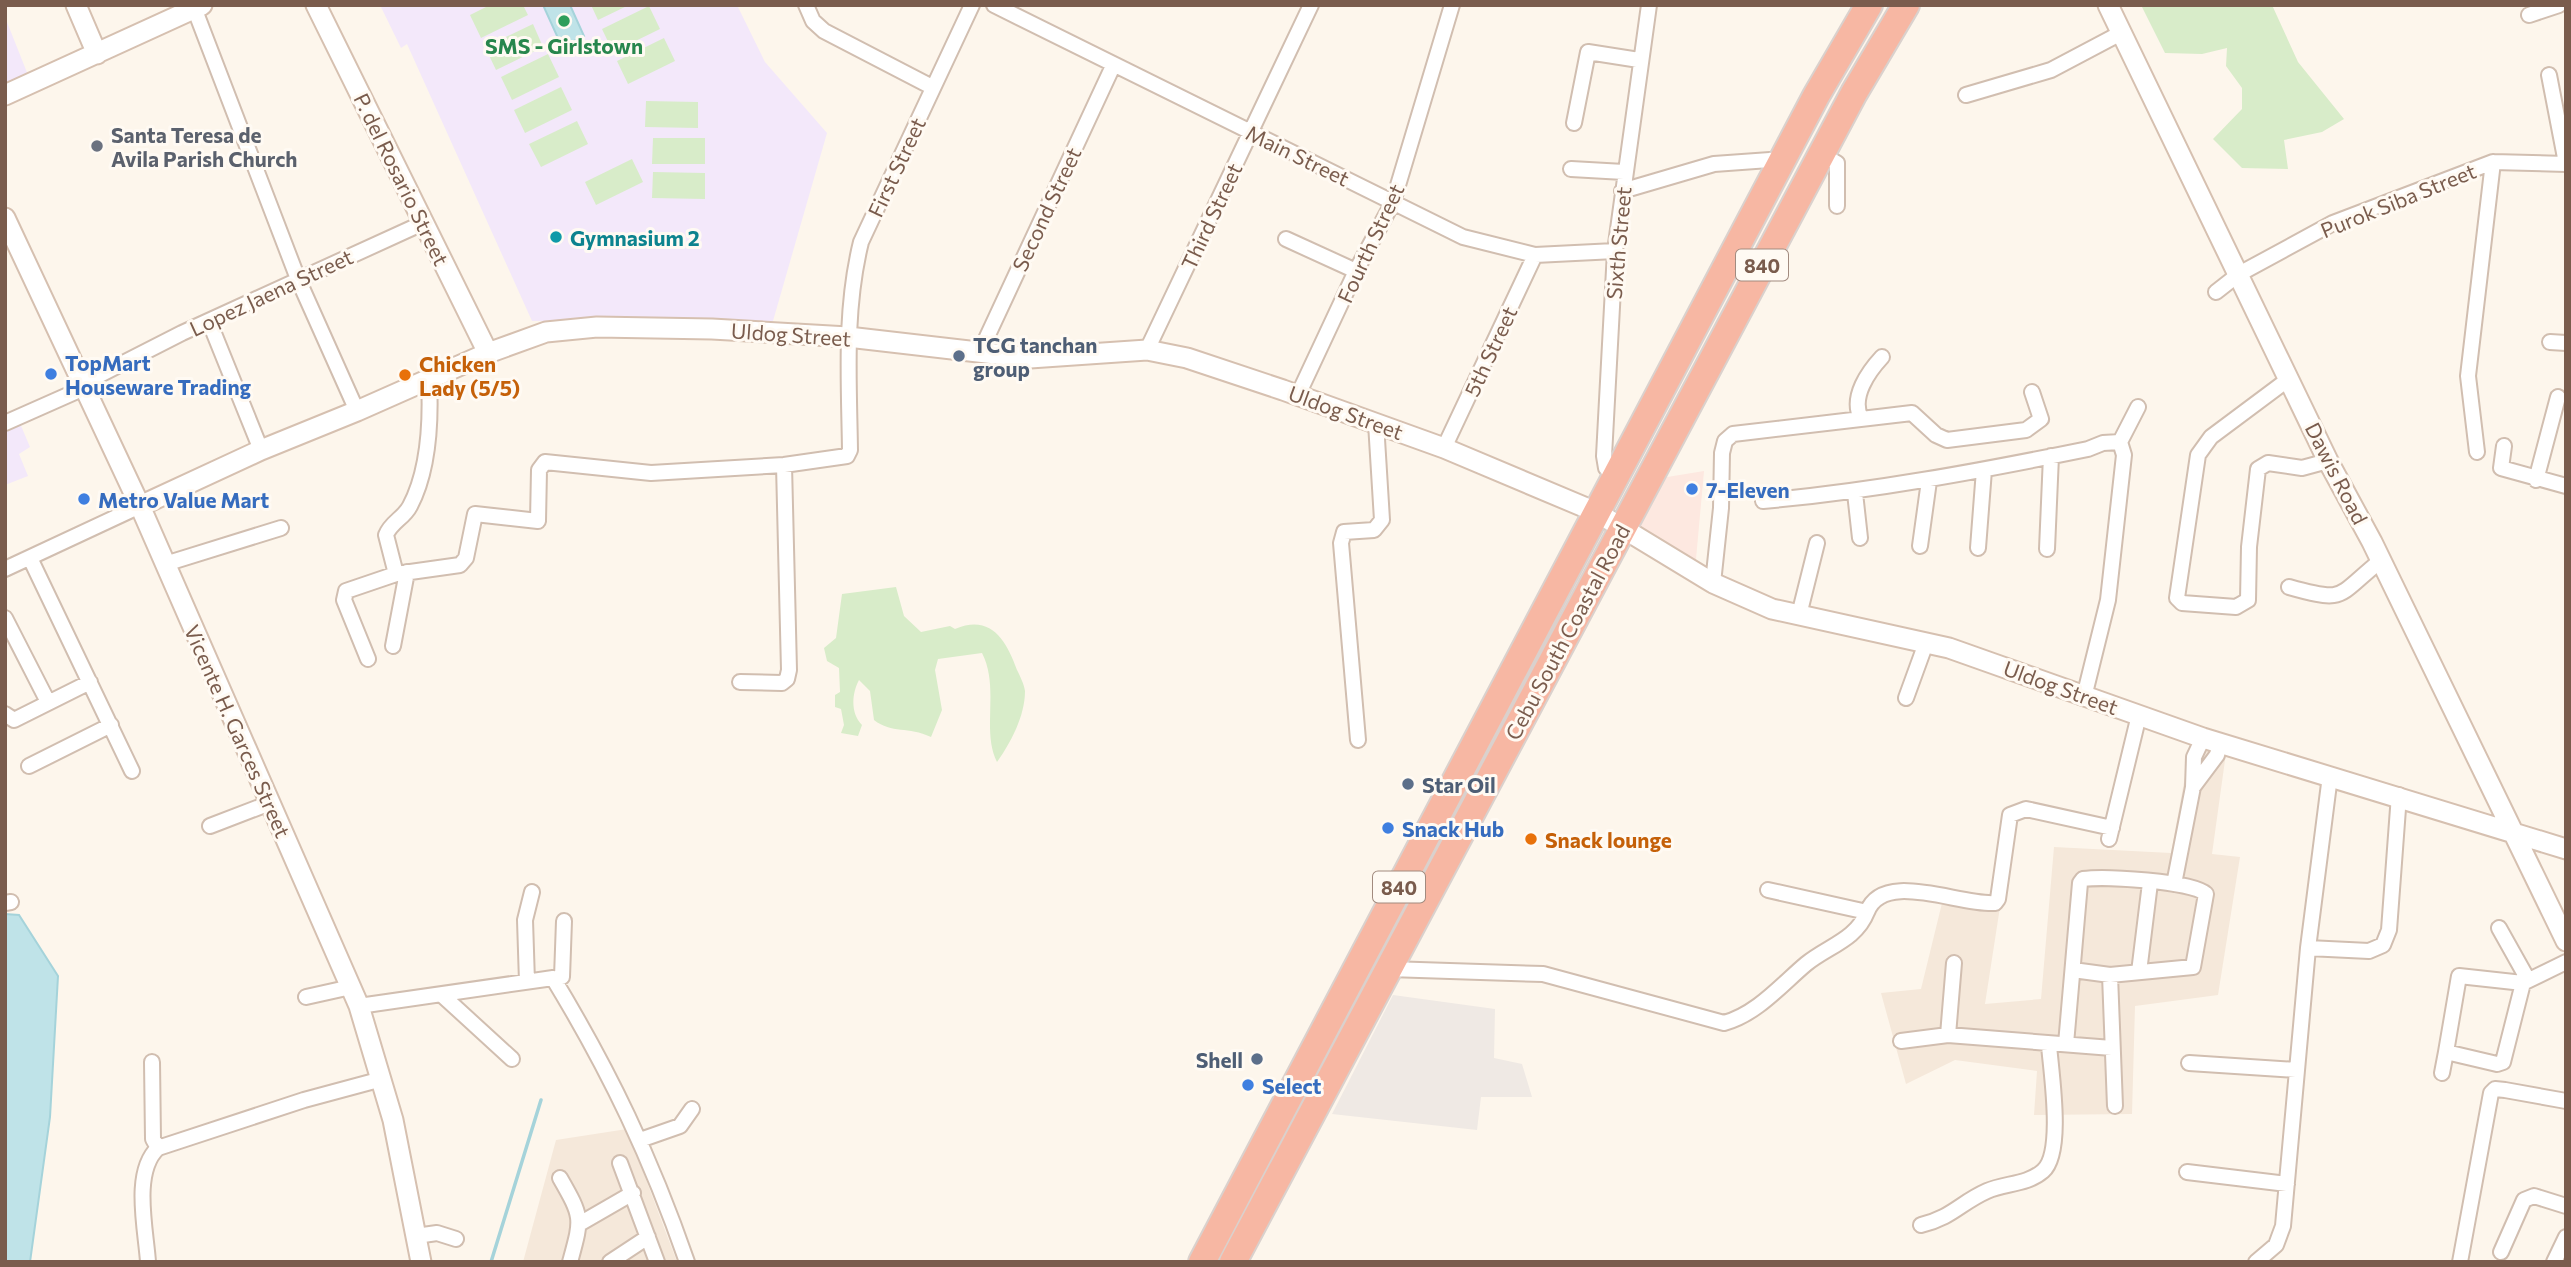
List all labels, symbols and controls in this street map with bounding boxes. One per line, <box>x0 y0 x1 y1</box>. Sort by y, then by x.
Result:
marker: SMS - Girlstown <box>556 13 572 29</box>
place label: SMS - Girlstown <box>485 33 643 58</box>
street label: P. del Rosario Street <box>349 89 455 269</box>
street label: First Street <box>862 113 930 221</box>
street label: Main Street <box>1242 119 1354 191</box>
place label: Santa Teresa de Avila Parish Church <box>111 122 297 171</box>
marker: Santa Teresa de Avila Parish Church <box>89 138 105 154</box>
street label: Second Street <box>1006 143 1086 275</box>
street label: Purok Siba Street <box>2317 157 2479 243</box>
street label: Third Street <box>1175 159 1247 273</box>
street label: Fourth Street <box>1332 180 1408 306</box>
street label: Sixth Street <box>1601 186 1635 300</box>
place label: Gymnasium 2 <box>570 225 700 250</box>
marker: Gymnasium 2 <box>548 229 564 245</box>
street label: Lopez Jaena Street <box>185 243 357 341</box>
road number: 840 <box>1736 249 1788 280</box>
street label: 5th Street <box>1458 302 1522 400</box>
street label: Uldog Street <box>730 317 852 351</box>
place label: TCG tanchan group <box>973 332 1097 381</box>
marker: TCG tanchan group <box>951 348 967 364</box>
place label: TopMart Houseware Trading <box>65 350 252 399</box>
place label: Chicken Lady (5/5) <box>419 351 520 400</box>
marker: TopMart Houseware Trading <box>43 366 59 382</box>
marker: Chicken Lady (5/5) <box>397 367 413 383</box>
street label: Uldog Street <box>1285 380 1407 444</box>
street label: Dawis Road <box>2301 418 2373 528</box>
place label: 7-Eleven <box>1706 477 1790 502</box>
marker: 7-Eleven <box>1684 481 1700 497</box>
place label: Metro Value Mart <box>98 487 269 512</box>
marker: Metro Value Mart <box>76 491 92 507</box>
street label: Cebu South Coastal Road <box>1500 520 1634 744</box>
street label: Vicente H. Garces Street <box>180 621 296 841</box>
street label: Uldog Street <box>2000 655 2122 719</box>
place label: Star Oil <box>1422 772 1496 797</box>
marker: Star Oil <box>1400 776 1416 792</box>
place label: Snack Hub <box>1402 816 1504 841</box>
marker: Snack Hub <box>1380 820 1396 836</box>
place label: Snack lounge <box>1545 827 1672 852</box>
marker: Snack lounge <box>1523 831 1539 847</box>
road number: 840 <box>1373 872 1425 902</box>
place label: Shell <box>1196 1047 1243 1072</box>
marker: Shell <box>1249 1051 1265 1067</box>
place label: Select <box>1262 1073 1322 1098</box>
marker: Select <box>1240 1077 1256 1093</box>

